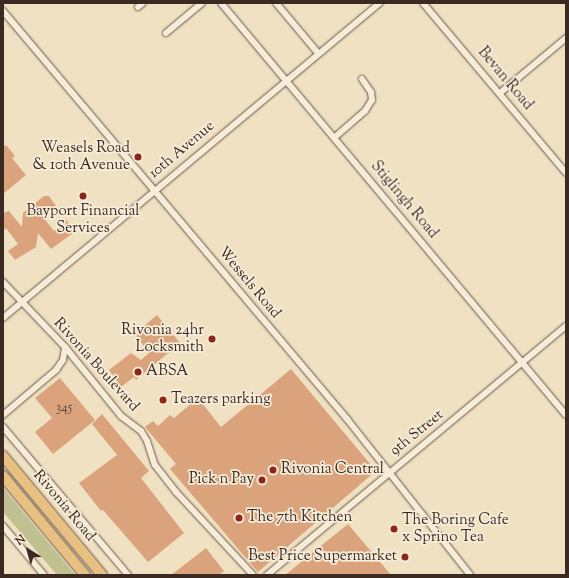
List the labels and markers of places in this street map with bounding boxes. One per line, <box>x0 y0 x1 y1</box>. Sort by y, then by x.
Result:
place label: Weasels Road & 10th Avenue <box>33 139 130 174</box>
marker: Weasels Road & 10th Avenue <box>133 152 143 162</box>
marker: Bayport Financial Services <box>78 191 88 201</box>
place label: Bayport Financial Services <box>26 202 140 237</box>
place label: Rivonia 24hr Locksmith <box>121 321 204 356</box>
marker: Rivonia 24hr Locksmith <box>207 334 217 344</box>
place label: ABSA <box>146 363 188 381</box>
marker: ABSA <box>133 367 143 377</box>
place label: Teazers parking <box>171 391 271 409</box>
marker: Teazers parking <box>158 395 168 405</box>
place label: Rivonia Central <box>281 461 384 479</box>
marker: Rivonia Central <box>268 465 278 475</box>
place label: Pick n Pay <box>189 471 254 489</box>
marker: Pick n Pay <box>257 475 267 485</box>
place label: The 7th Kitchen <box>247 509 352 527</box>
place label: The Boring Cafe x Sprino Tea <box>402 511 509 546</box>
marker: The 7th Kitchen <box>234 513 244 523</box>
marker: The Boring Cafe x Sprino Tea <box>389 524 399 534</box>
place label: Best Price Supermarket <box>248 548 397 566</box>
marker: Best Price Supermarket <box>400 552 410 562</box>

